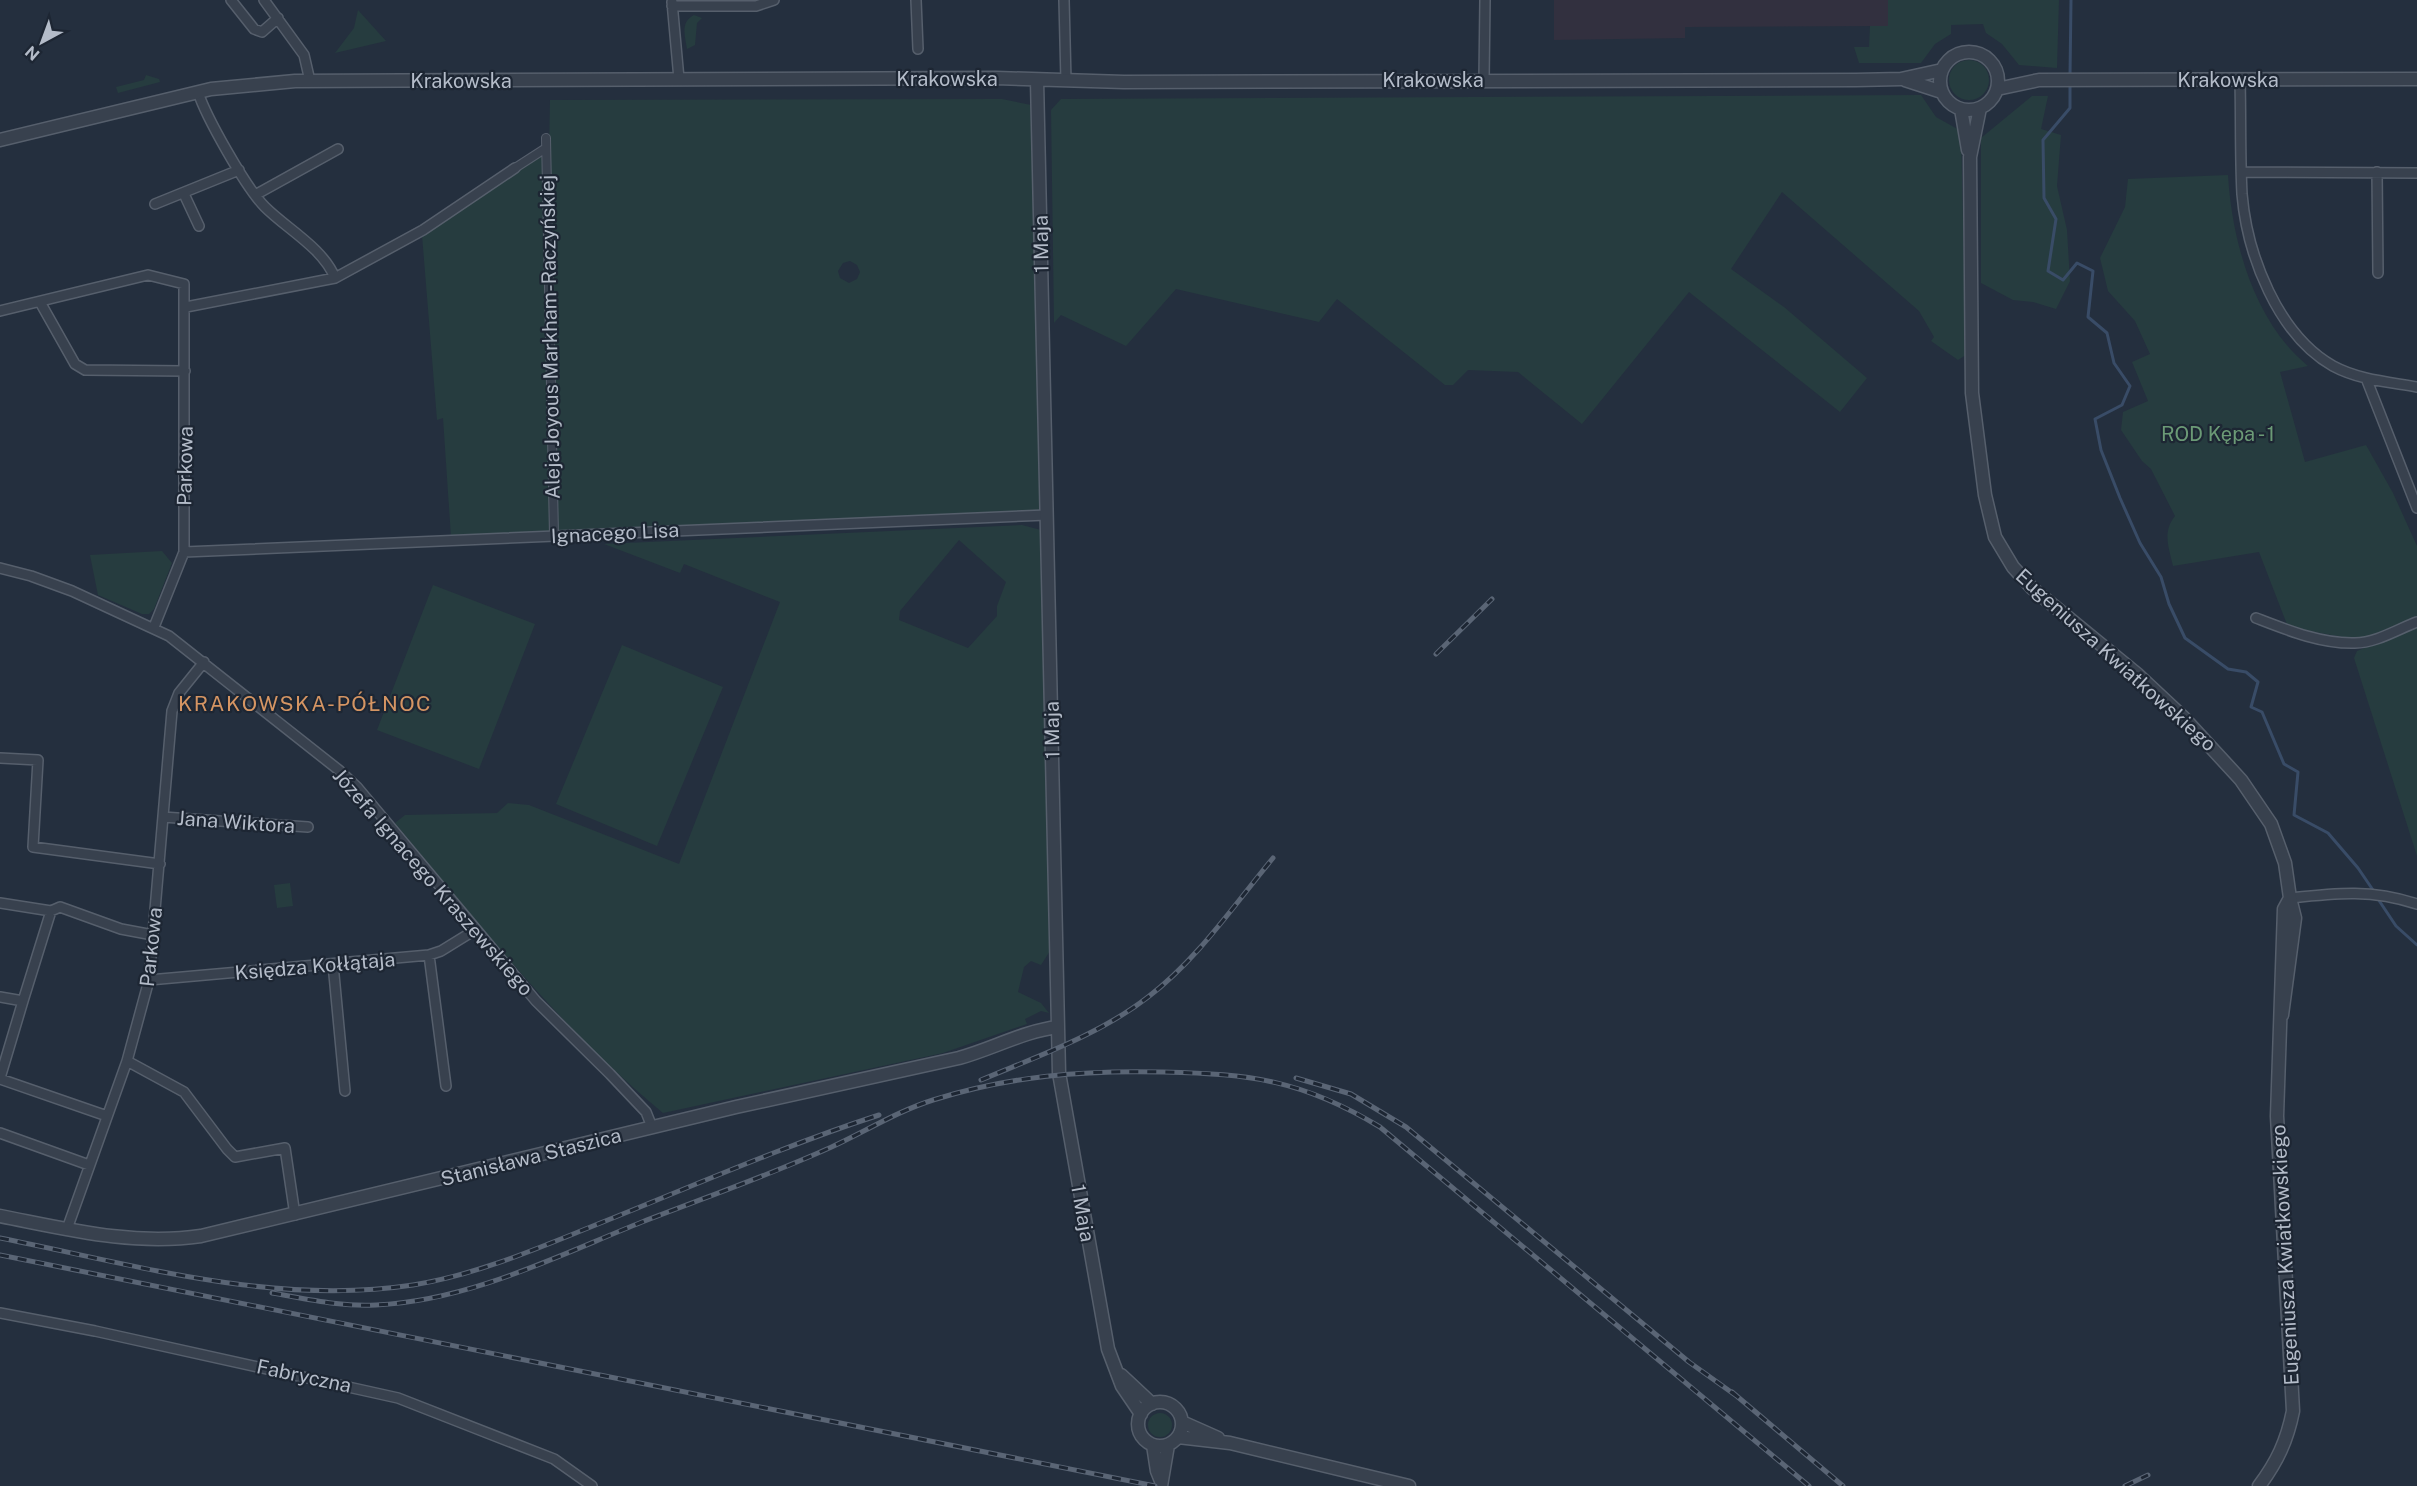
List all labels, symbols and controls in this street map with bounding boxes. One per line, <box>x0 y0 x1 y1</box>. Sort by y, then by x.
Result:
north arrow <box>12 12 72 72</box>
text: N <box>22 42 43 64</box>
street label: Krakowska <box>896 67 998 91</box>
street label: Krakowska <box>1382 68 1484 92</box>
street label: Krakowska <box>2177 68 2279 92</box>
street label: Krakowska <box>410 69 512 93</box>
street label: Aleja Joyous Markham-Raczyńskiej <box>535 175 565 499</box>
street label: 1 Maja <box>1028 215 1054 273</box>
park label: ROD Kępa - 1 <box>2161 422 2275 446</box>
street label: Parkowa <box>172 426 198 506</box>
street label: Ignacego Lisa <box>550 518 680 548</box>
street label: Eugeniusza Kwiatkowskiego <box>2011 564 2221 756</box>
district label: KRAKOWSKA-PÓŁNOC <box>178 691 432 716</box>
street label: 1 Maja <box>1039 701 1065 759</box>
street label: Józefa Ignacego Kraszewskiego <box>328 763 538 1001</box>
street label: Jana Wiktora <box>176 806 296 838</box>
street label: Parkowa <box>135 906 167 988</box>
street label: Księdza Kołłątaja <box>234 947 396 985</box>
street label: Stanisława Staszica <box>438 1123 624 1191</box>
street label: Eugeniusza Kwiatkowskiego <box>2266 1124 2304 1386</box>
street label: 1 Maja <box>1066 1182 1100 1244</box>
street label: Fabryczna <box>255 1354 353 1398</box>

